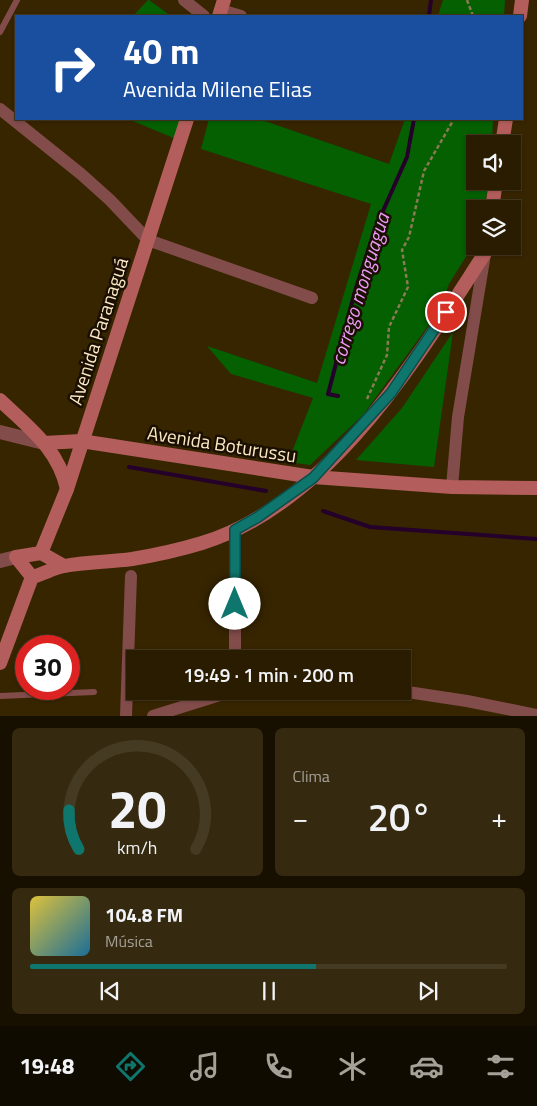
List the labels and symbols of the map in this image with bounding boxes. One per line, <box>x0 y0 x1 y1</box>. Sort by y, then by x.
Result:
water label: corrego monguagua <box>322 208 398 368</box>
street label: Avenida Paranaguá <box>60 253 135 408</box>
pin <box>425 291 467 333</box>
street label: Avenida Boturussu <box>145 417 299 470</box>
position arrow <box>208 577 260 629</box>
speed limit sign: 30 <box>15 635 80 700</box>

